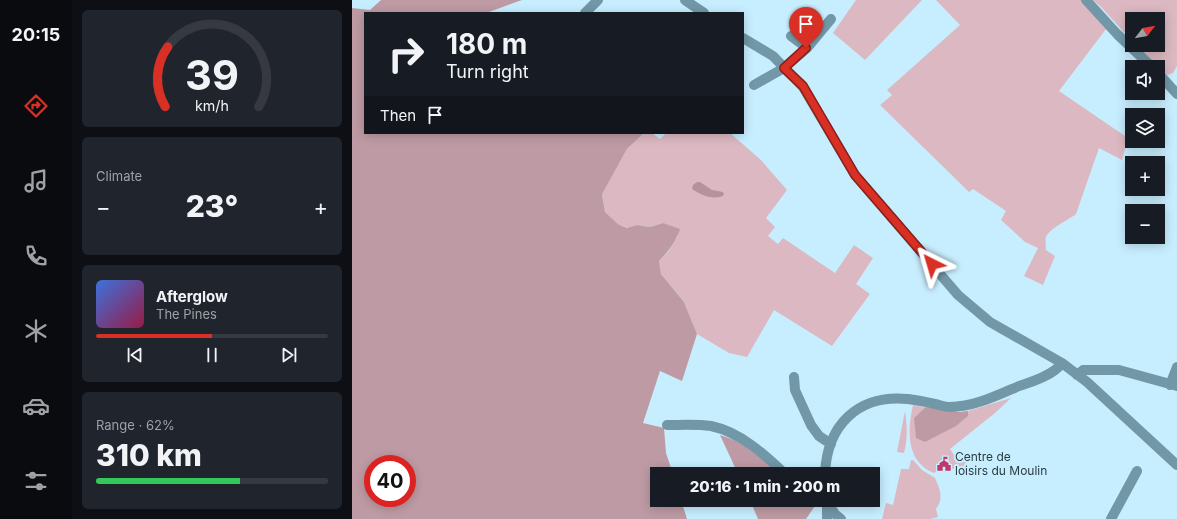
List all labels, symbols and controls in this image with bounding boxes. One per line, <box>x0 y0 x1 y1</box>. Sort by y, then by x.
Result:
pin <box>789 7.0 823 48</box>
north arrow <box>1125 12 1165 52</box>
map controls <box>1125 12 1165 244</box>
icon: arrive <box>795 13 817 35</box>
text: 20:15 <box>12 24 60 45</box>
text: 180 m <box>446 27 527 61</box>
icon: right <box>380 28 432 80</box>
text: 39 <box>185 49 239 99</box>
button: sound <box>1125 60 1165 100</box>
text: Turn right <box>446 61 529 82</box>
icon: directions <box>22 92 50 120</box>
text: km/h <box>195 96 229 113</box>
icon: arrive <box>424 104 446 126</box>
text: Then <box>380 106 416 125</box>
button: layers <box>1125 108 1165 148</box>
button: + <box>1125 156 1165 196</box>
icon: music <box>22 167 50 195</box>
text: Climate <box>96 168 142 184</box>
text: 23° <box>186 188 238 224</box>
text: − <box>96 194 111 220</box>
text: + <box>313 194 328 220</box>
button: − <box>1125 204 1165 244</box>
icon: phone <box>22 242 50 270</box>
position arrow <box>911 243 953 285</box>
text: Afterglow <box>156 287 228 306</box>
text: The Pines <box>156 306 217 322</box>
icon: climate <box>22 317 50 345</box>
icon: previous <box>124 344 146 366</box>
icon: pause <box>201 344 223 366</box>
icon: next <box>278 344 300 366</box>
icon: car <box>22 392 50 420</box>
text: Range · 62% <box>96 417 175 433</box>
text: 310 km <box>96 437 202 473</box>
place label: Centre de loisirs du Moulin <box>955 449 1047 478</box>
speed limit sign: 40 <box>364 455 416 507</box>
public building icon: Centre de loisirs du Moulin <box>936 456 952 472</box>
icon: filters <box>22 467 50 495</box>
text: 20:16 · 1 min · 200 m <box>690 477 840 496</box>

